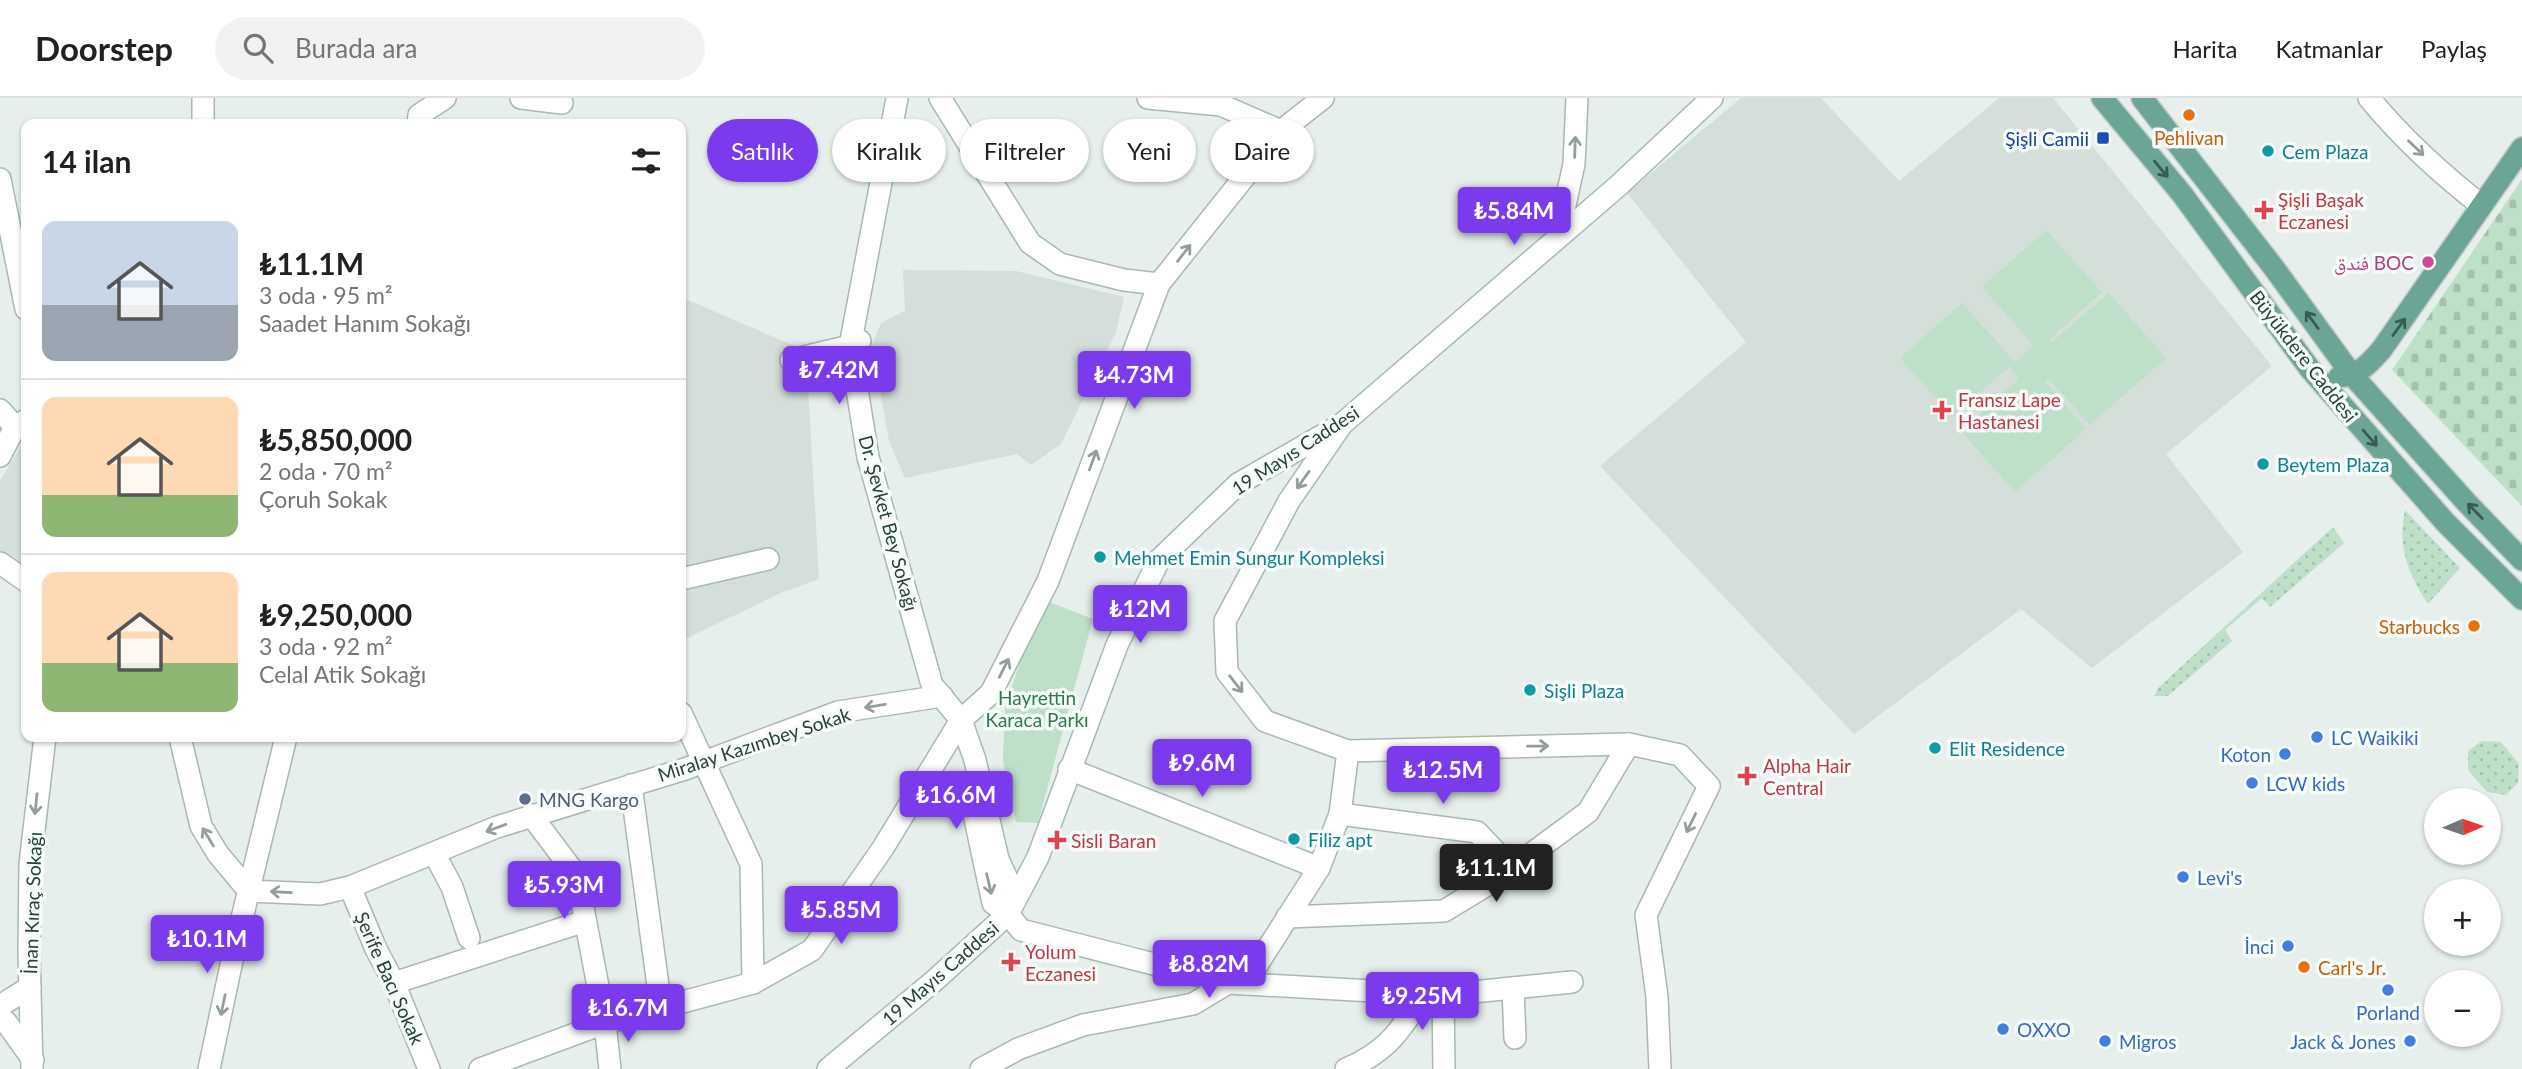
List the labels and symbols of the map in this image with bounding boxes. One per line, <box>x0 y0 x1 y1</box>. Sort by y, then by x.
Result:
marker: Pehlivan <box>2181 107 2197 123</box>
place label: Pehlivan <box>2154 126 2224 149</box>
place label: Şişli Camii <box>2005 127 2089 150</box>
marker: Şişli Camii <box>2095 130 2111 146</box>
one-way arrow <box>1569 135 1582 158</box>
one-way arrow <box>2407 139 2424 156</box>
place label: Cem Plaza <box>2282 140 2368 163</box>
marker: Cem Plaza <box>2260 143 2276 159</box>
one-way arrow <box>2153 159 2169 177</box>
pin: ₺5.84M <box>1457 188 1571 247</box>
place label: Şişli Başak Eczanesi <box>2278 188 2364 233</box>
marker: Şişli Başak Eczanesi <box>2256 202 2272 218</box>
one-way arrow <box>1176 244 1191 262</box>
place label: فندق BOC <box>2334 251 2414 275</box>
marker: فندق BOC <box>2420 254 2436 270</box>
street label: Büyükdere Caddesi <box>2246 286 2362 426</box>
one-way arrow <box>2304 311 2319 330</box>
one-way arrow <box>2391 318 2406 337</box>
pin: ₺7.42M <box>782 346 896 406</box>
pin: ₺4.73M <box>1077 352 1191 411</box>
place label: Fransız Lape Hastanesi <box>1958 388 2061 433</box>
street label: 19 Mayıs Caddesi <box>1227 400 1363 500</box>
marker: Fransız Lape Hastanesi <box>1932 400 1952 420</box>
one-way arrow <box>2362 428 2378 446</box>
street label: Dr. Şevket Bey Sokağı <box>854 433 924 613</box>
one-way arrow <box>1088 449 1101 471</box>
place label: Beytem Plaza <box>2277 453 2389 476</box>
marker: Beytem Plaza <box>2255 456 2271 472</box>
one-way arrow <box>1296 470 1310 489</box>
one-way arrow <box>2466 503 2483 520</box>
place label: Mehmet Emin Sungur Kompleksi <box>1114 546 1385 569</box>
marker: Mehmet Emin Sungur Kompleksi <box>1092 549 1108 565</box>
pin: ₺12M <box>1099 586 1181 645</box>
place label: Starbucks <box>2379 615 2460 638</box>
marker: Starbucks <box>2466 618 2482 634</box>
one-way arrow <box>997 659 1011 679</box>
one-way arrow <box>1229 674 1244 693</box>
place label: Sişli Plaza <box>1544 679 1624 702</box>
marker: Sişli Plaza <box>1522 682 1538 698</box>
park label: Hayrettin Karaca Parkı <box>985 686 1089 731</box>
one-way arrow <box>864 700 887 713</box>
street label: Miralay Kazımbey Sokak <box>655 702 854 786</box>
place label: LC Waikiki <box>2331 726 2418 749</box>
marker: LC Waikiki <box>2309 729 2325 745</box>
place label: Elit Residence <box>1949 737 2065 760</box>
one-way arrow <box>1527 739 1550 753</box>
pin: ₺9.6M <box>1153 740 1251 799</box>
marker: Elit Residence <box>1927 740 1943 756</box>
place label: Koton <box>2220 743 2271 766</box>
pin: ₺12.5M <box>1386 746 1500 806</box>
marker: Koton <box>2277 746 2293 762</box>
place label: Alpha Hair Central <box>1763 754 1851 799</box>
marker: Alpha Hair Central <box>1737 766 1757 786</box>
pin: ₺16.6M <box>899 772 1013 831</box>
place label: LCW kids <box>2266 772 2345 795</box>
marker: LCW kids <box>2244 775 2260 791</box>
place label: MNG Kargo <box>539 788 639 811</box>
north arrow <box>2424 788 2501 864</box>
marker: MNG Kargo <box>517 791 533 807</box>
one-way arrow <box>30 793 43 815</box>
one-way arrow <box>1684 812 1698 833</box>
one-way arrow <box>485 822 507 835</box>
one-way arrow <box>200 827 214 847</box>
place label: Filiz apt <box>1308 828 1373 851</box>
place label: Sisli Baran <box>1071 829 1156 852</box>
street label: İnan Kıraç Sokağı <box>18 831 46 975</box>
marker: Filiz apt <box>1286 831 1302 847</box>
marker: Sisli Baran <box>1049 832 1065 848</box>
pin: ₺11.1M <box>1439 844 1553 904</box>
pin: ₺5.93M <box>507 862 621 921</box>
place label: Levi's <box>2197 866 2242 889</box>
marker: Levi's <box>2175 869 2191 885</box>
one-way arrow <box>982 872 996 895</box>
one-way arrow <box>269 886 292 899</box>
pin: ₺5.85M <box>784 886 898 946</box>
street label: Şerife Bacı Sokak <box>350 908 430 1048</box>
pin: ₺10.1M <box>150 916 264 975</box>
street label: 19 Mayıs Caddesi <box>877 916 1003 1030</box>
place label: İnci <box>2245 935 2274 958</box>
marker: İnci <box>2280 938 2296 954</box>
place label: Yolum Eczanesi <box>1025 940 1096 985</box>
pin: ₺8.82M <box>1152 940 1266 1000</box>
marker: Yolum Eczanesi <box>1003 954 1019 970</box>
place label: Carl's Jr. <box>2318 956 2386 979</box>
marker: Carl's Jr. <box>2296 959 2312 975</box>
pin: ₺9.25M <box>1365 972 1479 1032</box>
marker: Porland <box>2380 982 2396 998</box>
pin: ₺16.7M <box>571 984 685 1044</box>
one-way arrow <box>215 993 229 1016</box>
place label: Porland <box>2356 1001 2420 1024</box>
place label: OXXO <box>2017 1018 2071 1041</box>
marker: OXXO <box>1995 1021 2011 1037</box>
place label: Migros <box>2119 1030 2176 1053</box>
place label: Jack & Jones <box>2290 1030 2396 1053</box>
marker: Migros <box>2097 1033 2113 1049</box>
marker: Jack & Jones <box>2402 1033 2418 1049</box>

